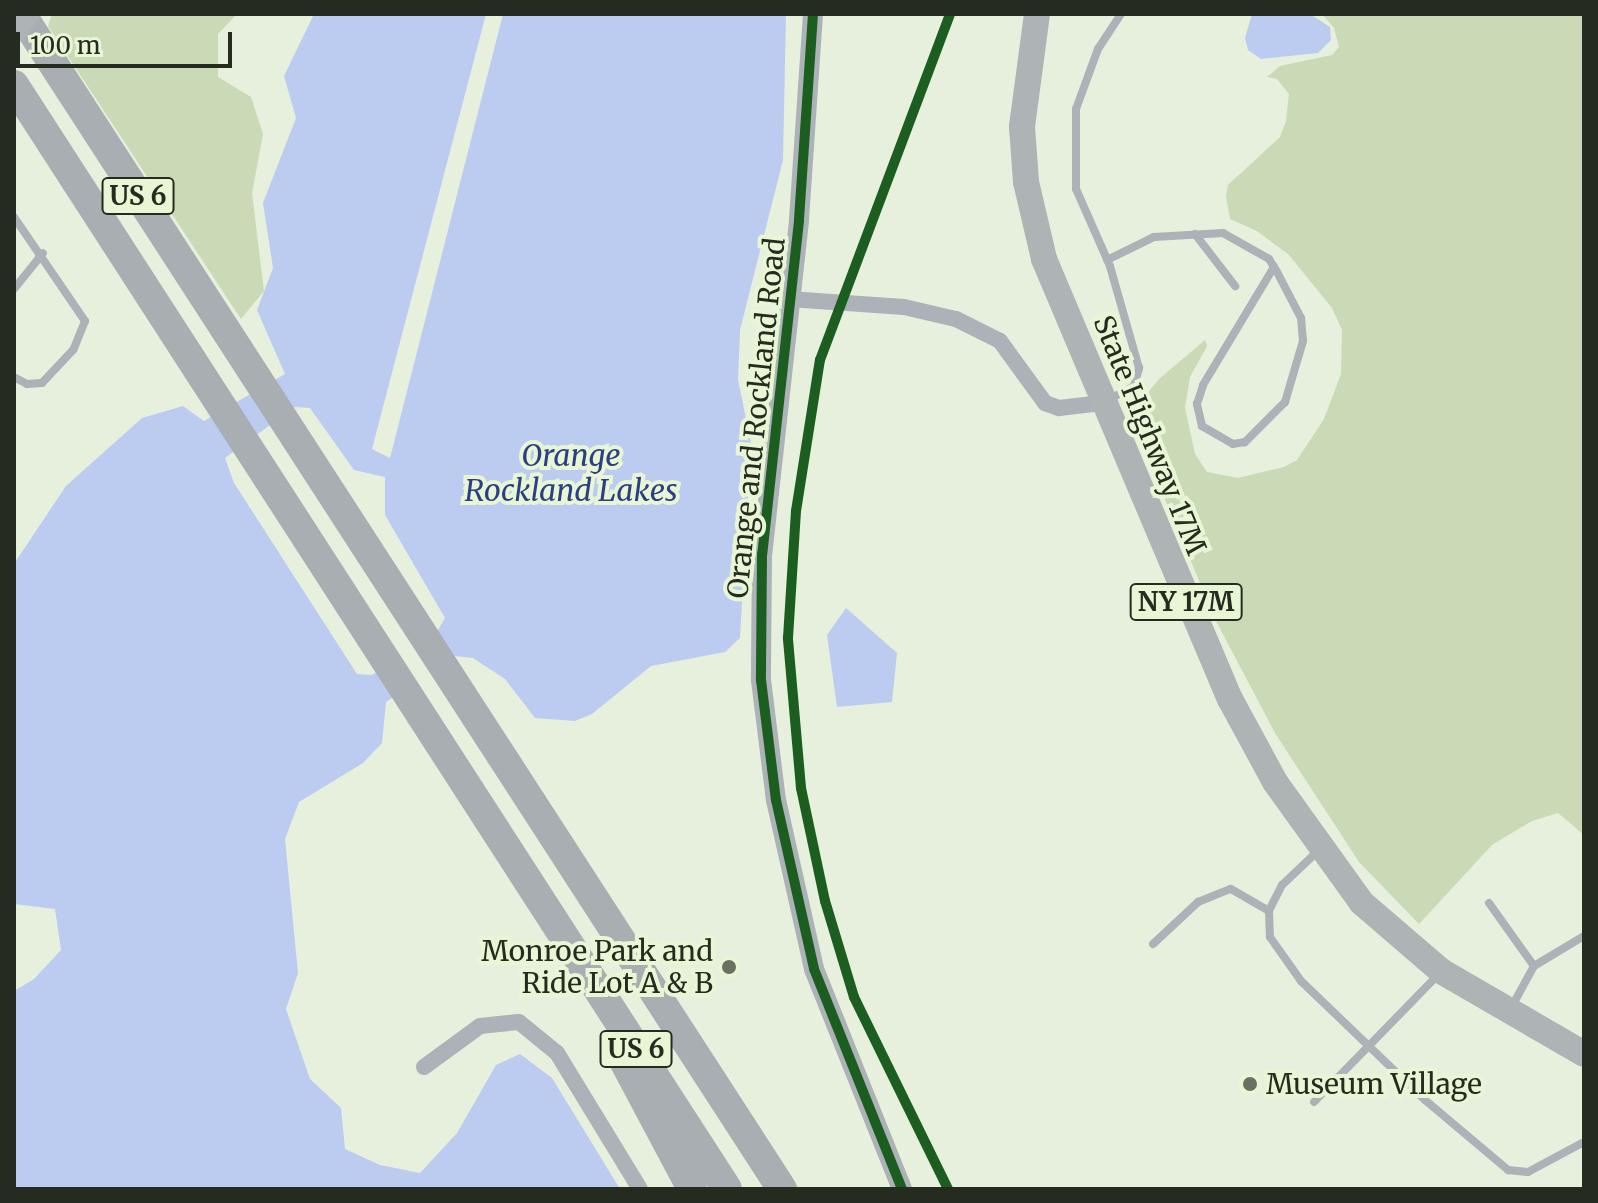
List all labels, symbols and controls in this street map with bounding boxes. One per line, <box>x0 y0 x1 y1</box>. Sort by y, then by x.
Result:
scale bar <box>20 16 236 66</box>
text: 100 m <box>30 30 100 61</box>
road number: US 6 <box>100 174 176 218</box>
street label: Orange and Rockland Road <box>720 236 792 600</box>
street label: State Highway 17M <box>1087 310 1213 560</box>
water label: Orange Rockland Lakes <box>464 437 678 508</box>
road number: NY 17M <box>1128 580 1244 624</box>
place label: Monroe Park and Ride Lot A & B <box>481 934 713 1000</box>
marker: Monroe Park and Ride Lot A & B <box>720 958 738 976</box>
road number: US 6 <box>598 1027 674 1071</box>
place label: Museum Village <box>1266 1067 1482 1101</box>
marker: Museum Village <box>1241 1075 1259 1093</box>

